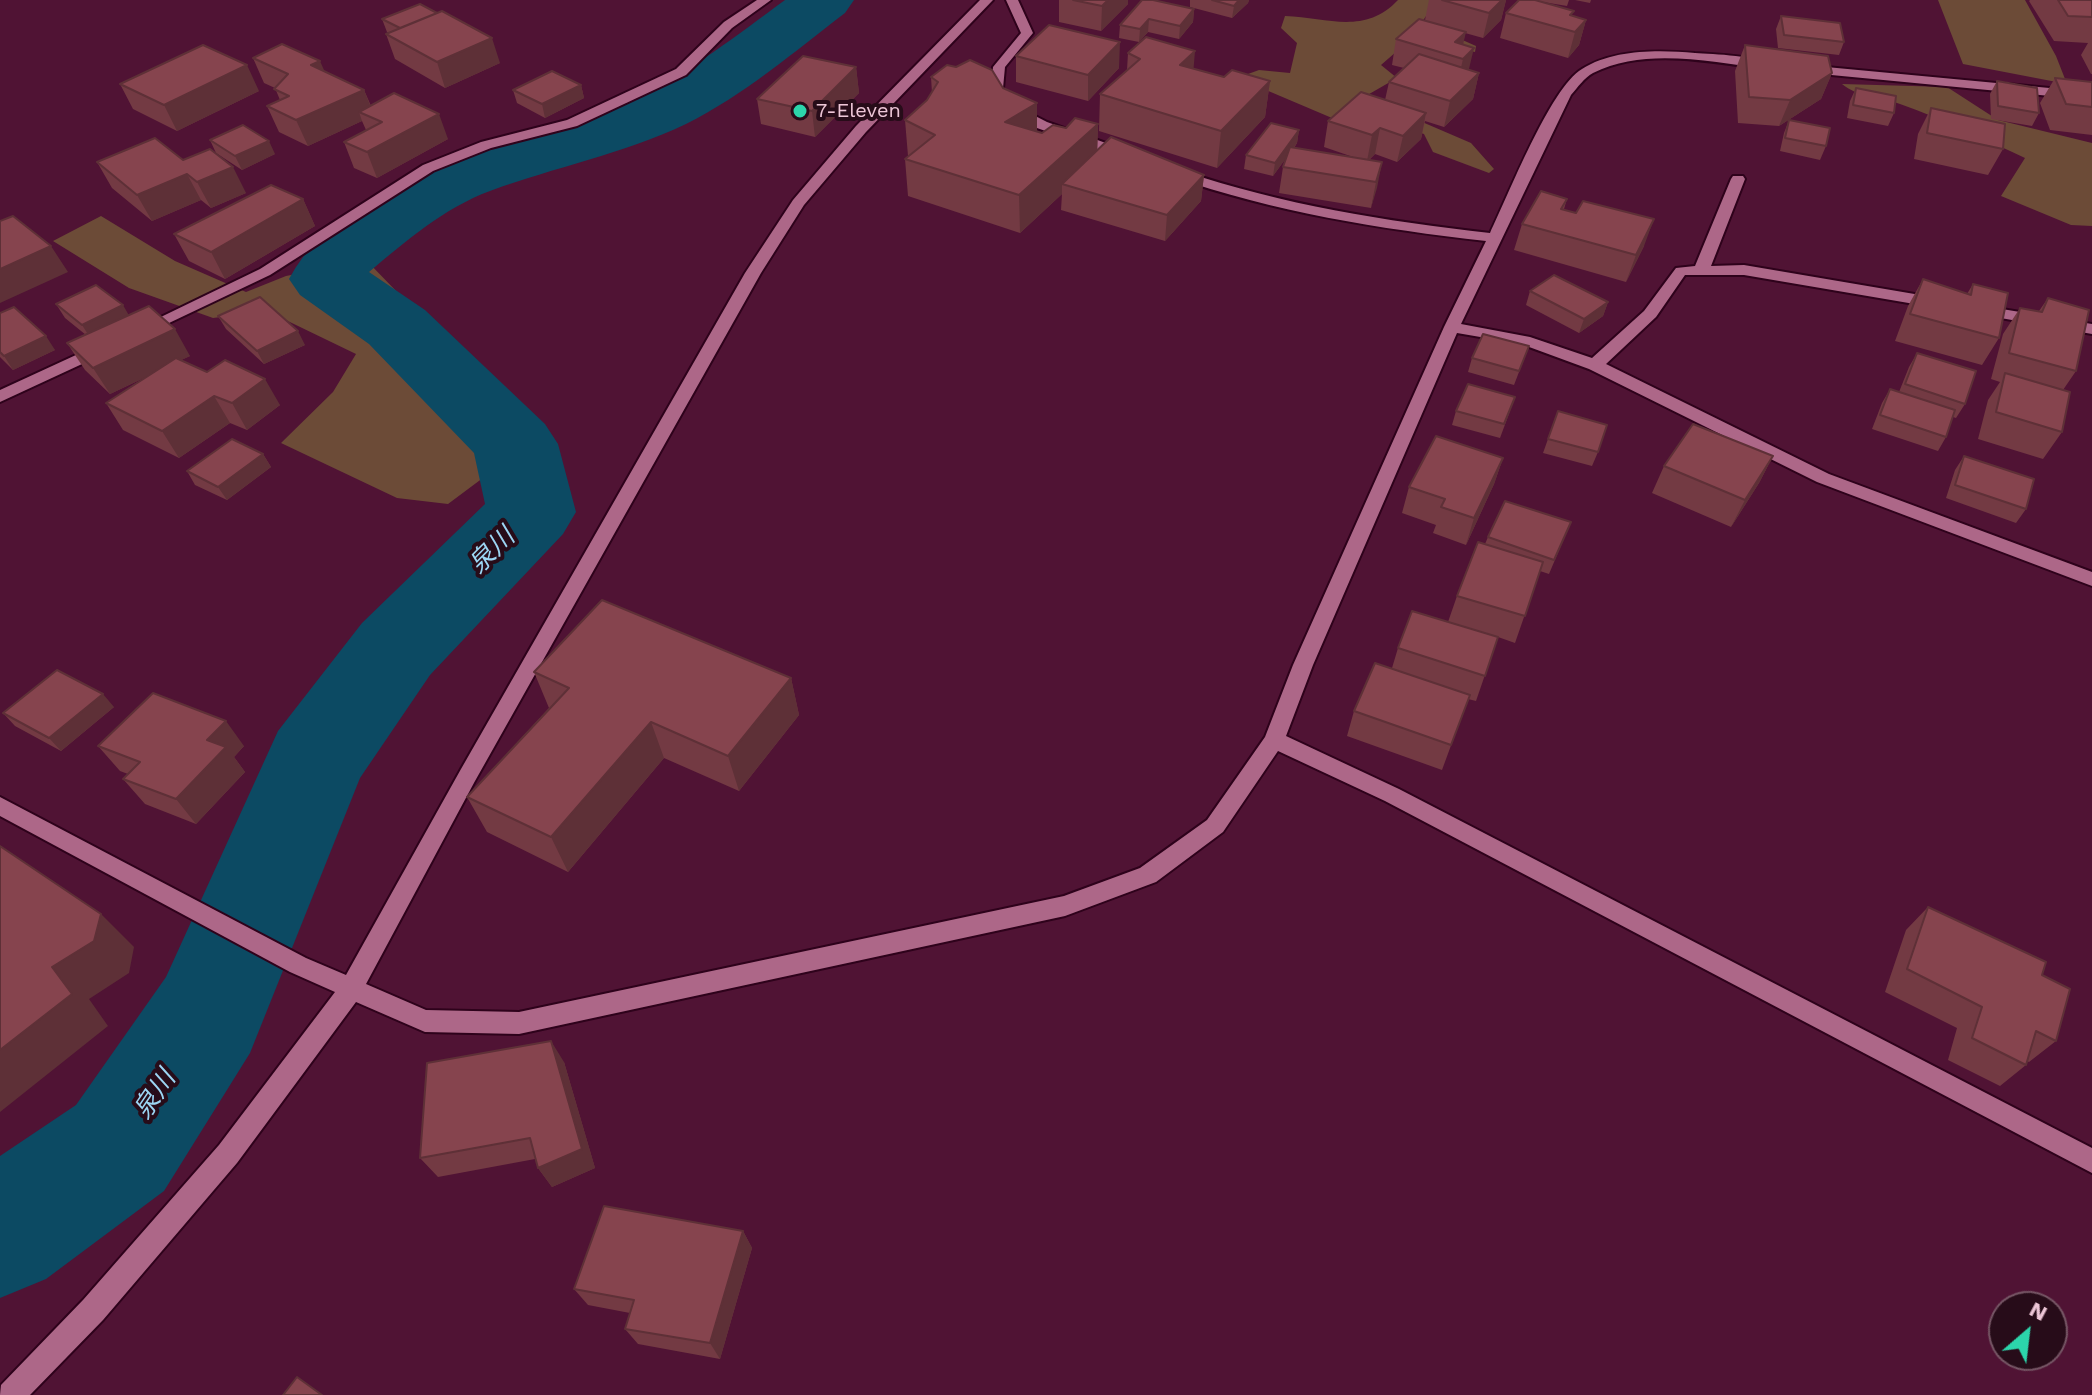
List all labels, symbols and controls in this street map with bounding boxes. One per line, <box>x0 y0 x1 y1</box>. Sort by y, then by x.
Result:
place label: 7-Eleven <box>816 99 901 123</box>
marker: 7-Eleven <box>791 102 809 120</box>
water label: 泉川 <box>463 522 521 580</box>
water label: 泉川 <box>128 1065 182 1125</box>
north arrow <box>1988 1291 2068 1371</box>
text: N <box>2025 1296 2052 1326</box>

